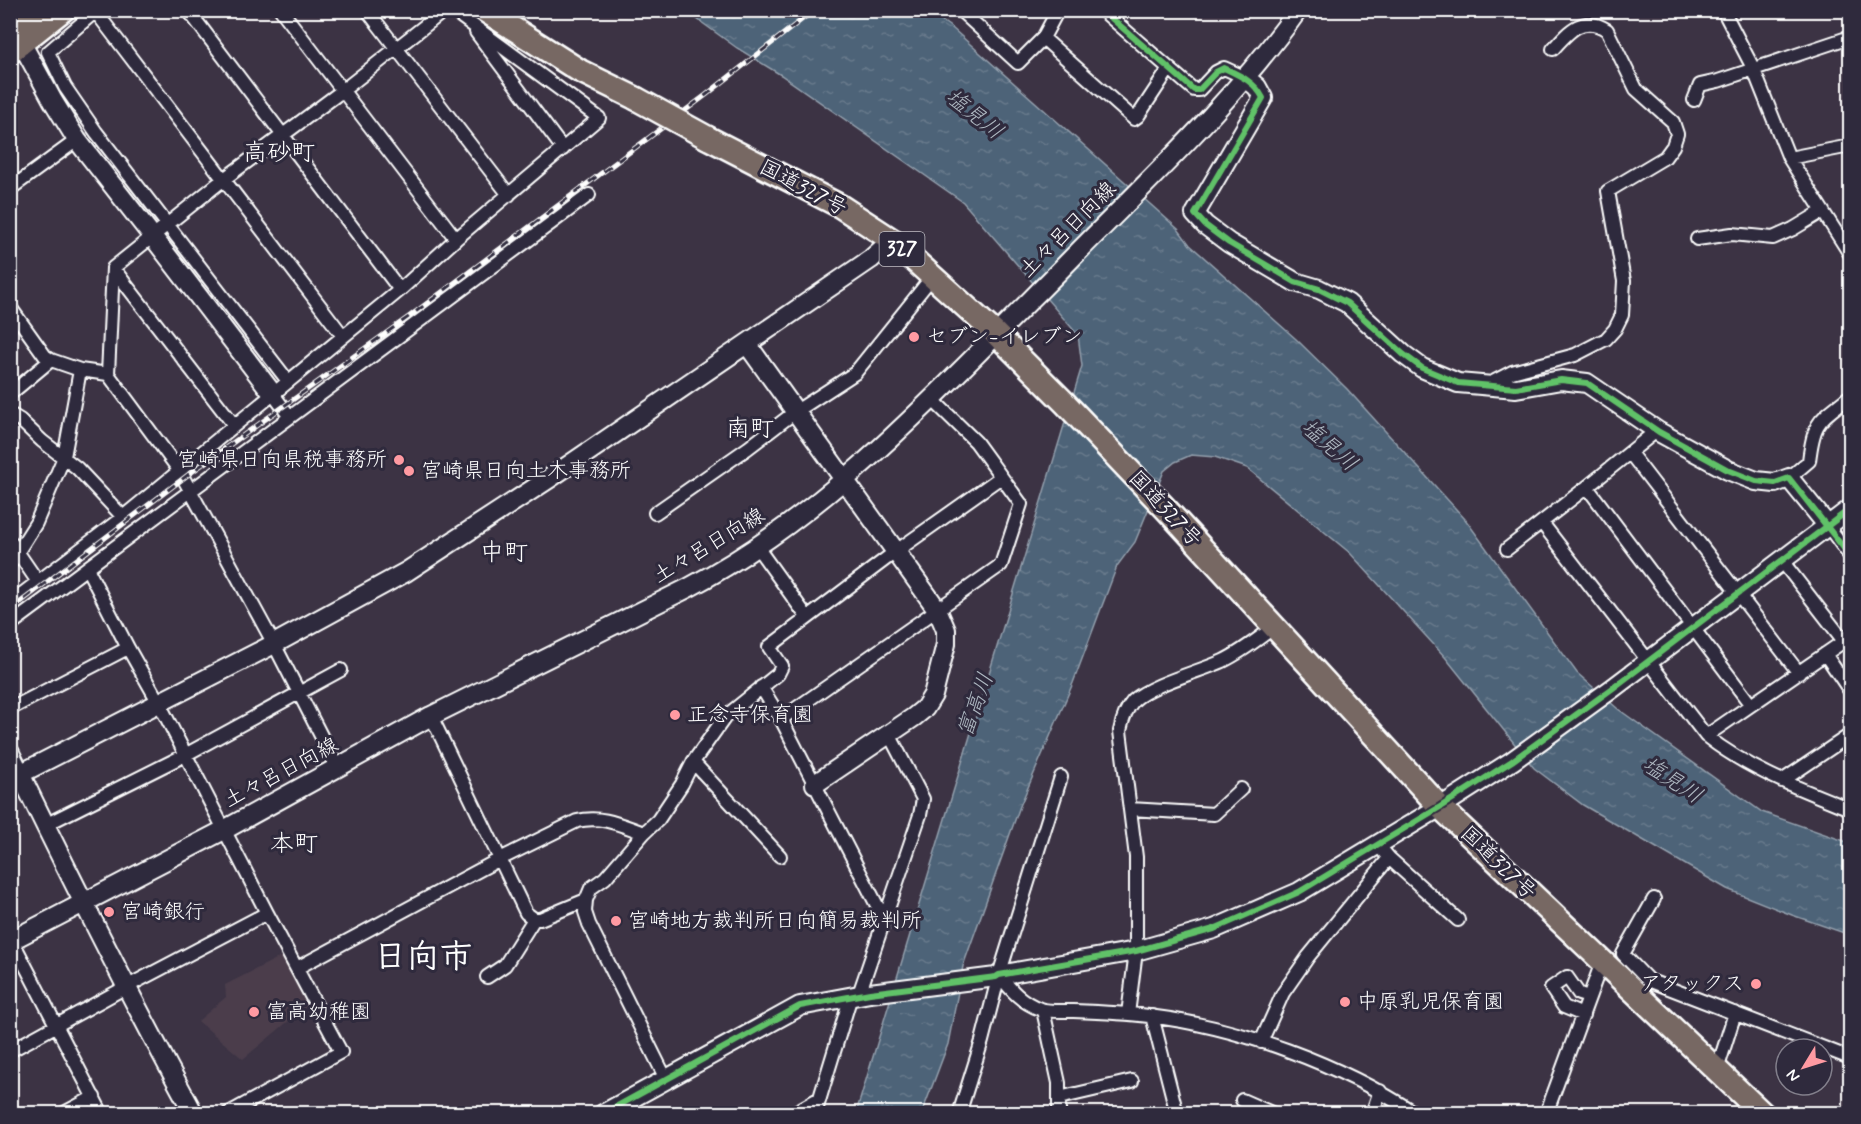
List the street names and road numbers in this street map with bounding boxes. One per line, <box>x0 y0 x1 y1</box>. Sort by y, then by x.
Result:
street label: 国道327号 <box>754 153 852 223</box>
street label: 土々呂日向線 <box>1014 176 1122 284</box>
road number: 327 <box>880 232 924 266</box>
street label: 国道327号 <box>1122 465 1208 553</box>
street label: 土々呂日向線 <box>648 502 770 590</box>
street label: 土々呂日向線 <box>219 731 343 815</box>
street label: 国道327号 <box>1454 820 1542 906</box>

